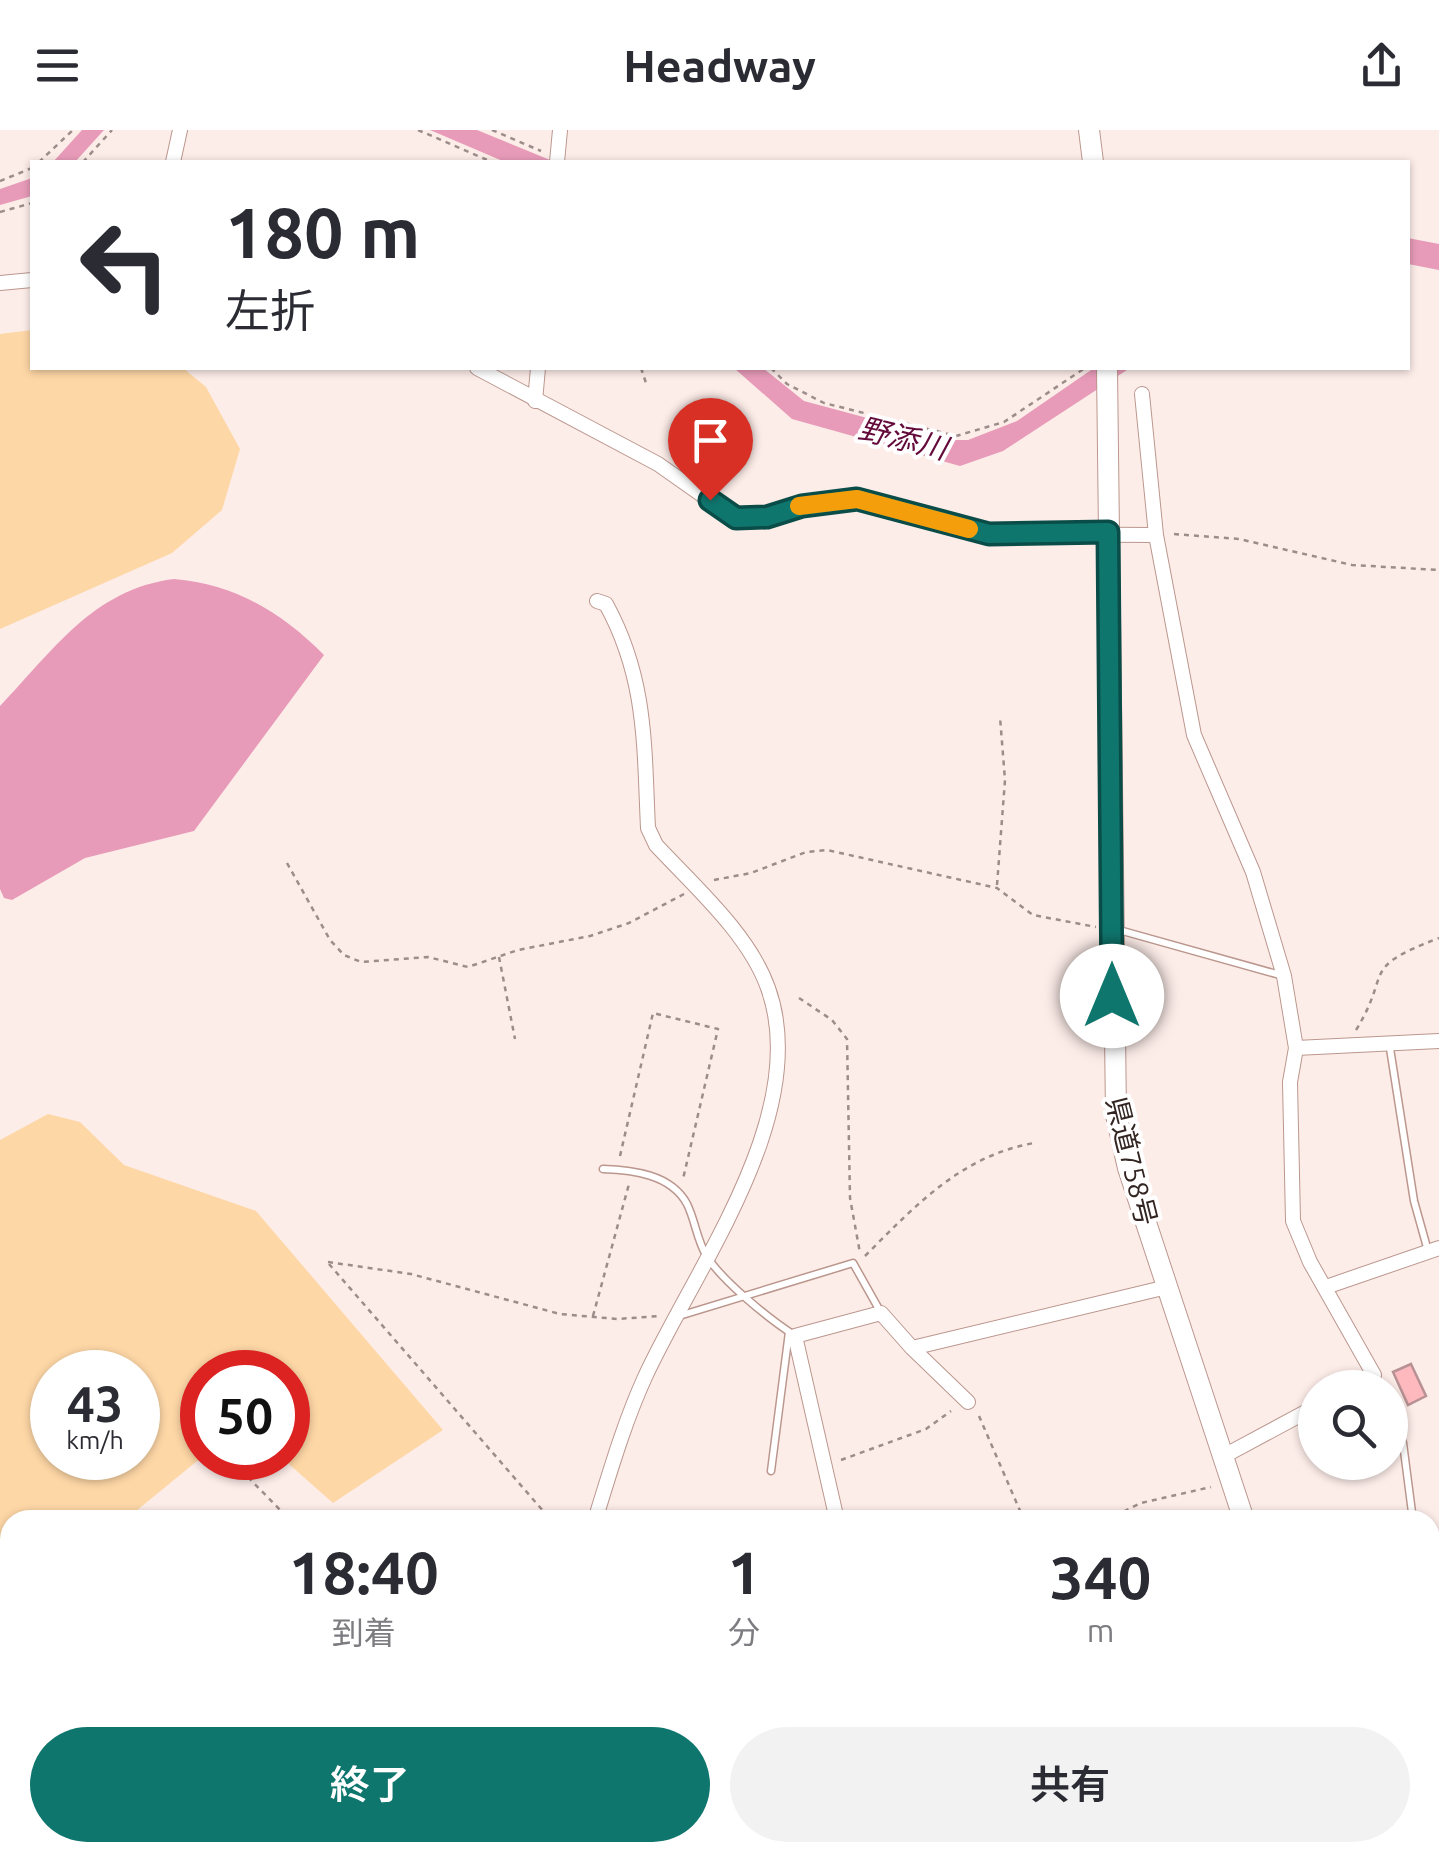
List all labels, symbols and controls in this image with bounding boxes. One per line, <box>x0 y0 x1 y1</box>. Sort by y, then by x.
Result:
icon: menu <box>30 38 85 93</box>
icon: share <box>1354 38 1409 93</box>
text: Headway <box>623 40 816 91</box>
text: 180 m <box>225 193 420 271</box>
icon: left <box>60 200 190 330</box>
text: 左折 <box>225 285 315 336</box>
pin <box>668 398 753 501</box>
water label: 野添川 <box>855 411 954 466</box>
icon: arrive <box>683 413 738 468</box>
position arrow <box>1060 944 1164 1048</box>
street label: 県道758号 <box>1101 1094 1163 1228</box>
speed limit sign: 50 <box>180 1350 310 1480</box>
map controls <box>1298 1370 1408 1480</box>
button: search <box>1298 1370 1408 1480</box>
text: 43 <box>67 1375 123 1431</box>
text: km/h <box>66 1426 124 1454</box>
text: 18:40 <box>289 1538 439 1605</box>
text: 1 <box>727 1538 761 1605</box>
text: 340 <box>1050 1543 1151 1610</box>
text: m <box>1087 1612 1114 1648</box>
text: 到着 <box>332 1614 396 1650</box>
text: 分 <box>728 1614 760 1650</box>
button: 終了 <box>30 1727 710 1842</box>
button: 共有 <box>730 1727 1410 1842</box>

